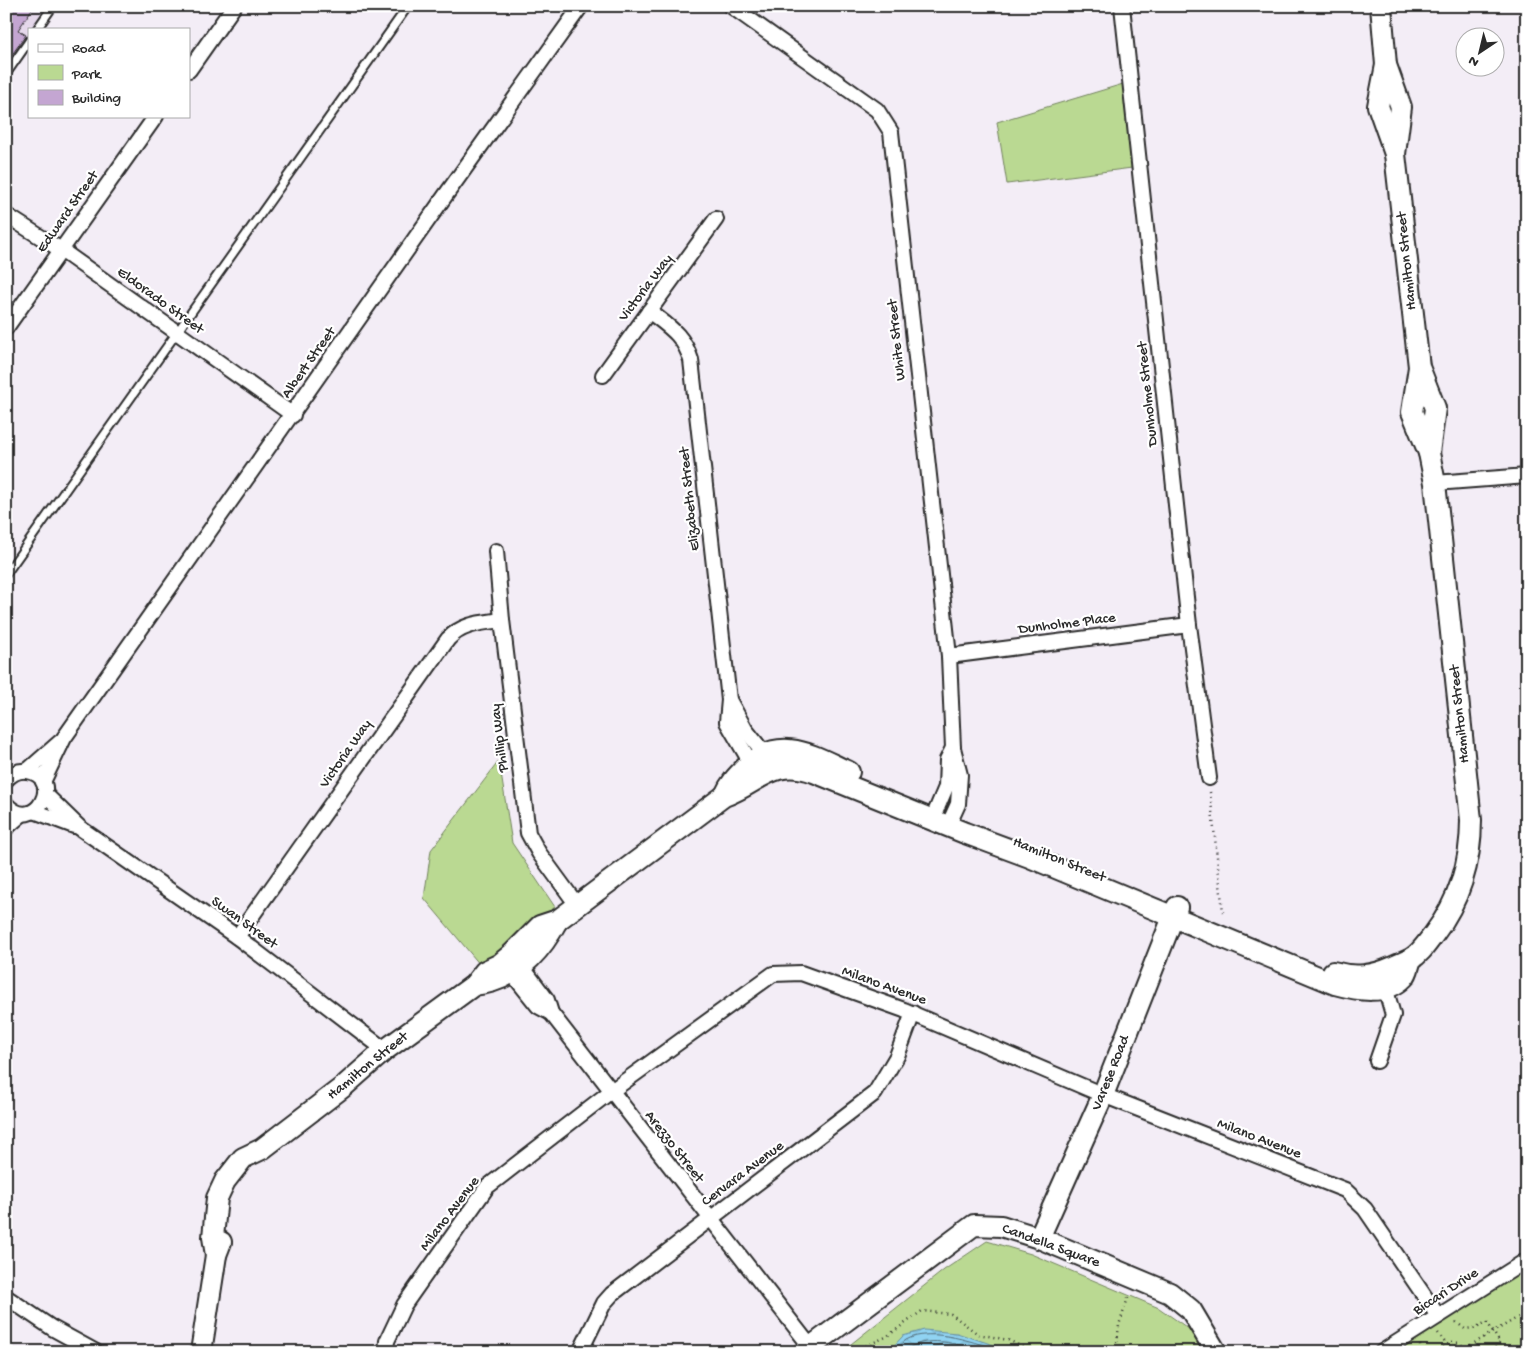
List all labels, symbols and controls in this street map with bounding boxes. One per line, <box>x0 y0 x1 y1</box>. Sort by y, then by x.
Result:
legend <box>28 28 190 118</box>
north arrow <box>1456 28 1506 78</box>
text: Road <box>72 40 106 58</box>
text: N <box>1465 51 1483 70</box>
text: Park <box>71 66 102 84</box>
text: Building <box>71 90 121 108</box>
street label: Edward Street <box>33 166 104 256</box>
street label: Hamilton Street <box>1393 209 1421 311</box>
street label: Victoria Way <box>614 250 677 326</box>
street label: Eldorado Street <box>113 263 208 340</box>
street label: White Street <box>884 297 910 381</box>
street label: Albert Street <box>278 322 341 402</box>
street label: Dunholme Street <box>1133 339 1163 448</box>
street label: Elizabeth Street <box>675 444 704 552</box>
street label: Dunholme Place <box>1016 609 1117 639</box>
street label: Hamilton Street <box>1446 662 1474 764</box>
street label: Phillip Way <box>487 702 513 774</box>
street label: Victoria Way <box>315 716 377 793</box>
street label: Hamilton Street <box>1010 833 1110 888</box>
street label: Swan Street <box>207 893 282 954</box>
street label: Milano Avenue <box>839 962 929 1010</box>
street label: Hamilton Street <box>324 1027 413 1104</box>
street label: Varese Road <box>1087 1032 1135 1114</box>
street label: Arezzo Street <box>640 1107 709 1188</box>
street label: Milano Avenue <box>1214 1115 1304 1163</box>
street label: Cervara Avenue <box>698 1137 788 1211</box>
street label: Milano Avenue <box>416 1173 484 1255</box>
street label: Candella Square <box>1000 1220 1103 1272</box>
street label: Biccari Drive <box>1409 1264 1482 1320</box>

